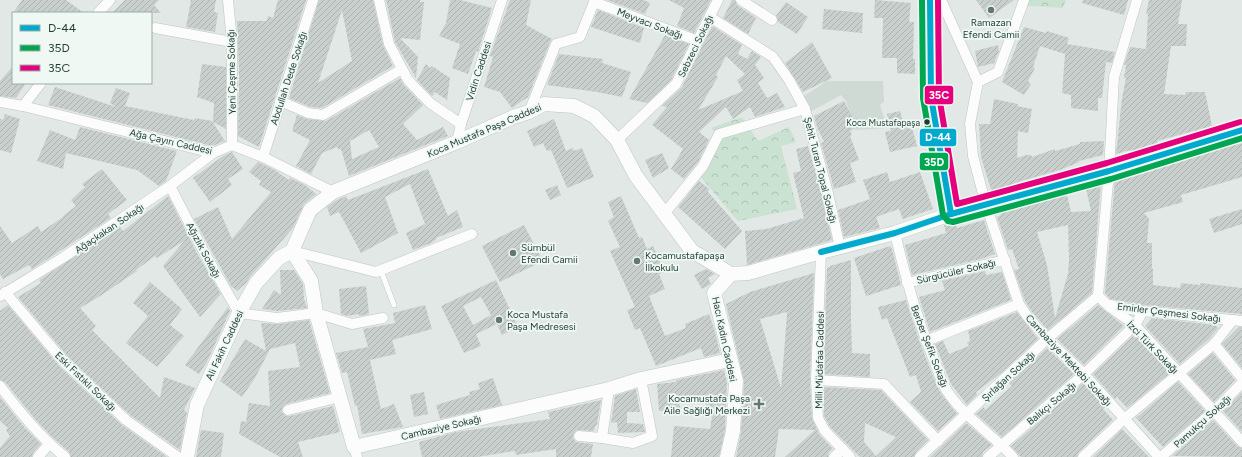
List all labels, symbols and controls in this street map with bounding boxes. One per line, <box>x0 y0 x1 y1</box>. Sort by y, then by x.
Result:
street label: Meyvacı Sokağı <box>615 5 685 42</box>
marker: Ramazan Efendi Camii <box>986 5 996 15</box>
legend <box>12 12 152 84</box>
street label: Sebzeci Sokağı <box>675 13 716 80</box>
place label: Ramazan Efendi Camii <box>963 16 1019 41</box>
text: D-44 <box>48 21 77 35</box>
street label: Yeni Çeşme Sokağı <box>224 29 239 115</box>
street label: Abdullah Dede Sokağı <box>267 30 310 127</box>
street label: Vidin Caddesi <box>463 40 494 103</box>
text: 35D <box>48 41 70 55</box>
text: 35C <box>48 61 70 75</box>
line badge: 35C <box>924 85 954 105</box>
text: 35C <box>929 89 949 102</box>
street label: Koca Mustafa Paşa Caddesi <box>425 100 543 160</box>
street label: Şehit Turan Topal Sokağı <box>801 116 840 225</box>
place label: Koca Mustafapaşa <box>846 117 920 128</box>
marker: Koca Mustafapaşa <box>922 117 932 127</box>
street label: Ağa Çayırı Caddesi <box>128 126 214 157</box>
line badge: D-44 <box>919 128 957 147</box>
text: D-44 <box>925 131 951 144</box>
line badge: 35D <box>919 152 949 171</box>
text: 35D <box>924 156 944 169</box>
street label: Ağaçkakan Sokağı <box>72 200 146 256</box>
street label: Ağızlık Sokağı <box>183 220 224 280</box>
place label: Sümbül Efendi Camii <box>521 241 578 266</box>
marker: Sümbül Efendi Camii <box>508 248 518 258</box>
place label: Kocamustafapaşa İlkokulu <box>645 249 725 274</box>
marker: Kocamustafapaşa İlkokulu <box>632 256 642 266</box>
street label: Sürgücüler Sokağı <box>915 256 997 287</box>
street label: Hacı Kadın Caddesi <box>709 295 740 383</box>
street label: Emirler Çeşmesi Sokağı <box>1116 300 1222 325</box>
street label: Berber Şefik Sokağı <box>908 303 951 389</box>
street label: Ali Fakih Caddesi <box>203 308 246 382</box>
place label: Koca Mustafa Paşa Medresesi <box>507 308 576 333</box>
street label: Milli Müdafaa Caddesi <box>812 311 827 409</box>
street label: Cambaziye Mektebi Sokağı <box>1023 312 1115 409</box>
marker: Koca Mustafa Paşa Medresesi <box>494 315 504 325</box>
street label: İzci Türk Sokağı <box>1124 318 1181 377</box>
street label: Şırlağan Sokağı <box>979 348 1038 404</box>
street label: Eski Fıstıklı Sokağı <box>52 349 119 414</box>
street label: Balıkçı Sokağı <box>1024 379 1079 428</box>
place label: Kocamustafa Paşa Aile Sağlığı Merkezi <box>664 392 750 417</box>
street label: Pamukçu Sokağı <box>1171 392 1234 451</box>
marker: Kocamustafa Paşa Aile Sağlığı Merkezi <box>753 398 765 410</box>
street label: Cambaziye Sokağı <box>400 412 483 443</box>

